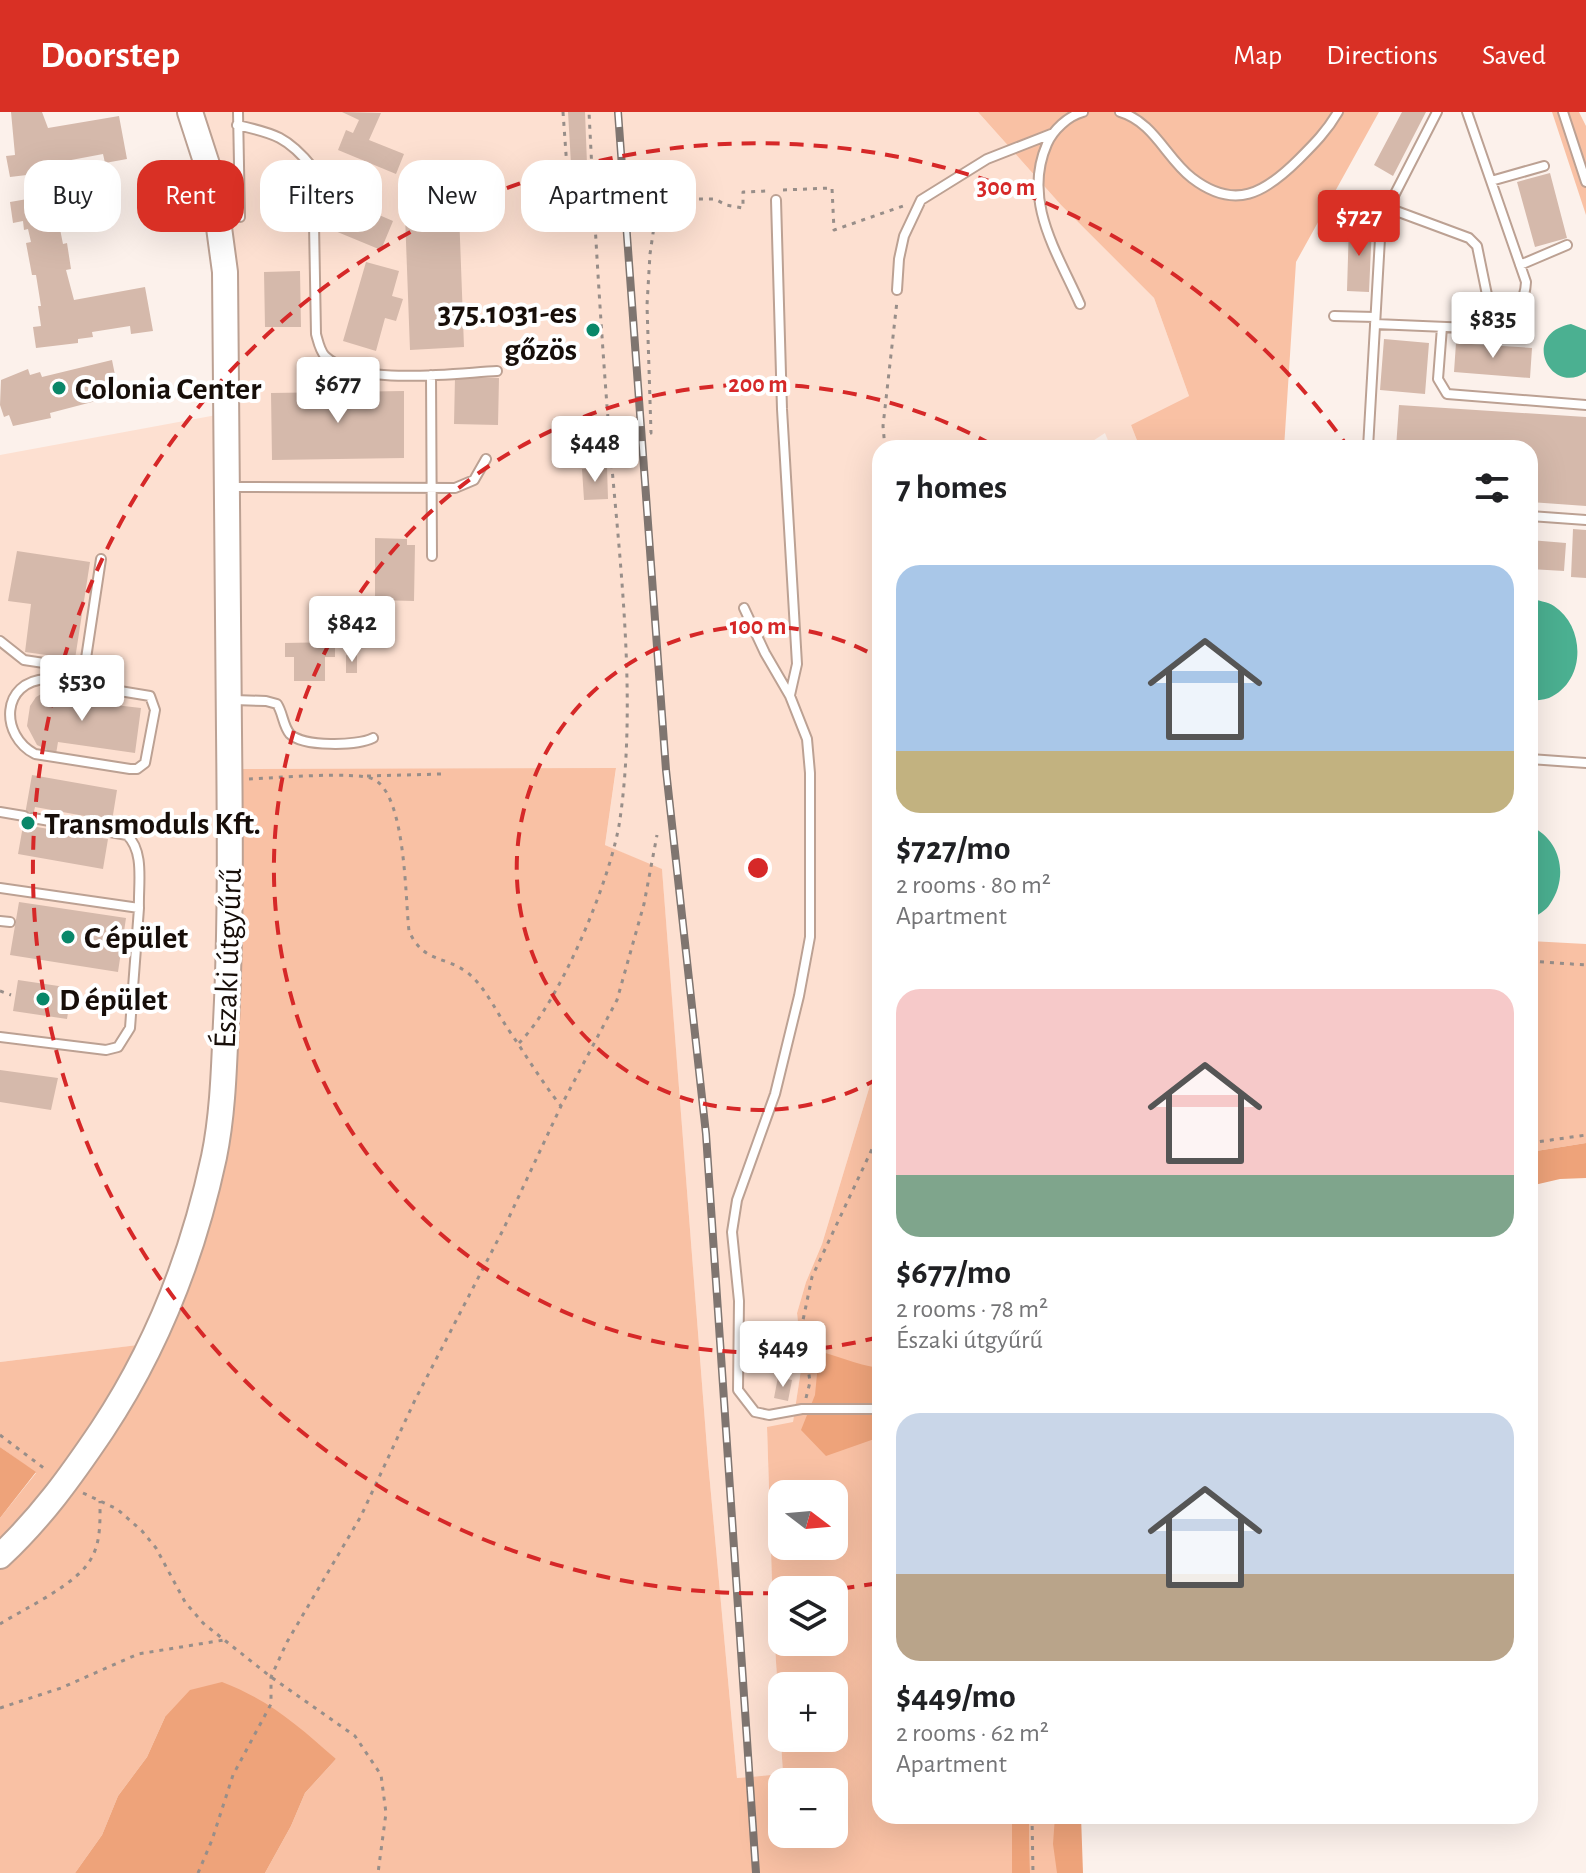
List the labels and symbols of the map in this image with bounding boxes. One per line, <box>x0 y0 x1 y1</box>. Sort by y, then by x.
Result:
text: 300 m <box>977 176 1035 200</box>
pin: $727 <box>1312 190 1406 258</box>
pin: $835 <box>1446 292 1540 360</box>
place label: 375.1031-es gőzös <box>438 297 577 366</box>
marker: 375.1031-es gőzös <box>584 321 602 339</box>
pin: $677 <box>291 357 385 425</box>
place label: Colonia Center <box>75 373 261 405</box>
text: 200 m <box>728 373 788 397</box>
marker: Colonia Center <box>50 379 68 397</box>
pin: $448 <box>548 416 642 484</box>
pin: $842 <box>305 596 399 664</box>
text: 100 m <box>730 615 786 639</box>
pin: $530 <box>35 655 129 723</box>
place label: Transmoduls Kft. <box>44 808 261 840</box>
marker: Transmoduls Kft. <box>19 814 37 832</box>
centre of rings <box>744 854 772 882</box>
street label: Északi útgyűrű <box>206 867 247 1049</box>
place label: C épület <box>84 922 188 954</box>
marker: C épület <box>59 928 77 946</box>
place label: D épület <box>59 984 168 1016</box>
marker: D épület <box>34 990 52 1008</box>
pin: $449 <box>736 1321 830 1389</box>
north arrow <box>768 1480 848 1560</box>

